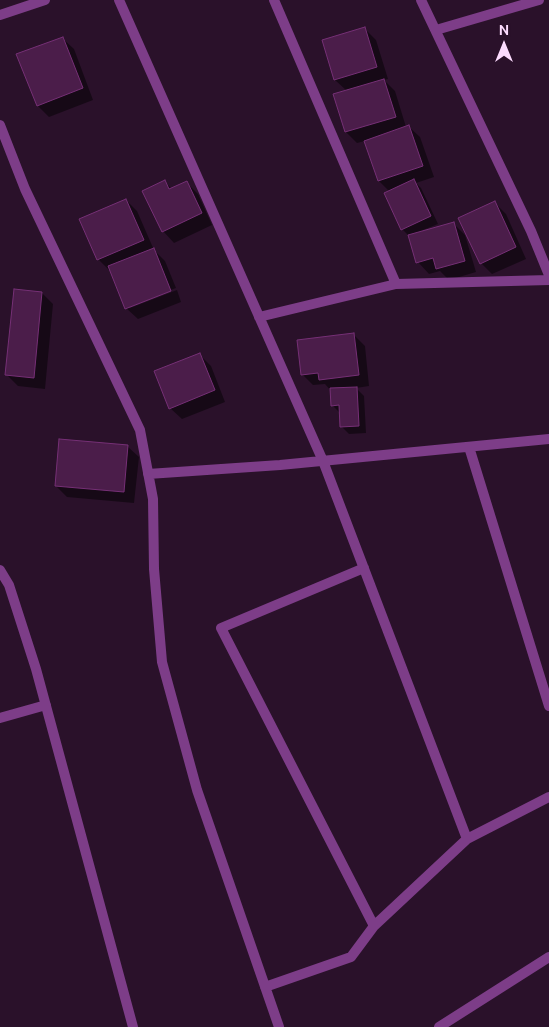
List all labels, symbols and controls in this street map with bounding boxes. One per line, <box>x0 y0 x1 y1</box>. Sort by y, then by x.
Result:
north arrow <box>479 20 529 70</box>
text: N <box>499 22 509 38</box>

